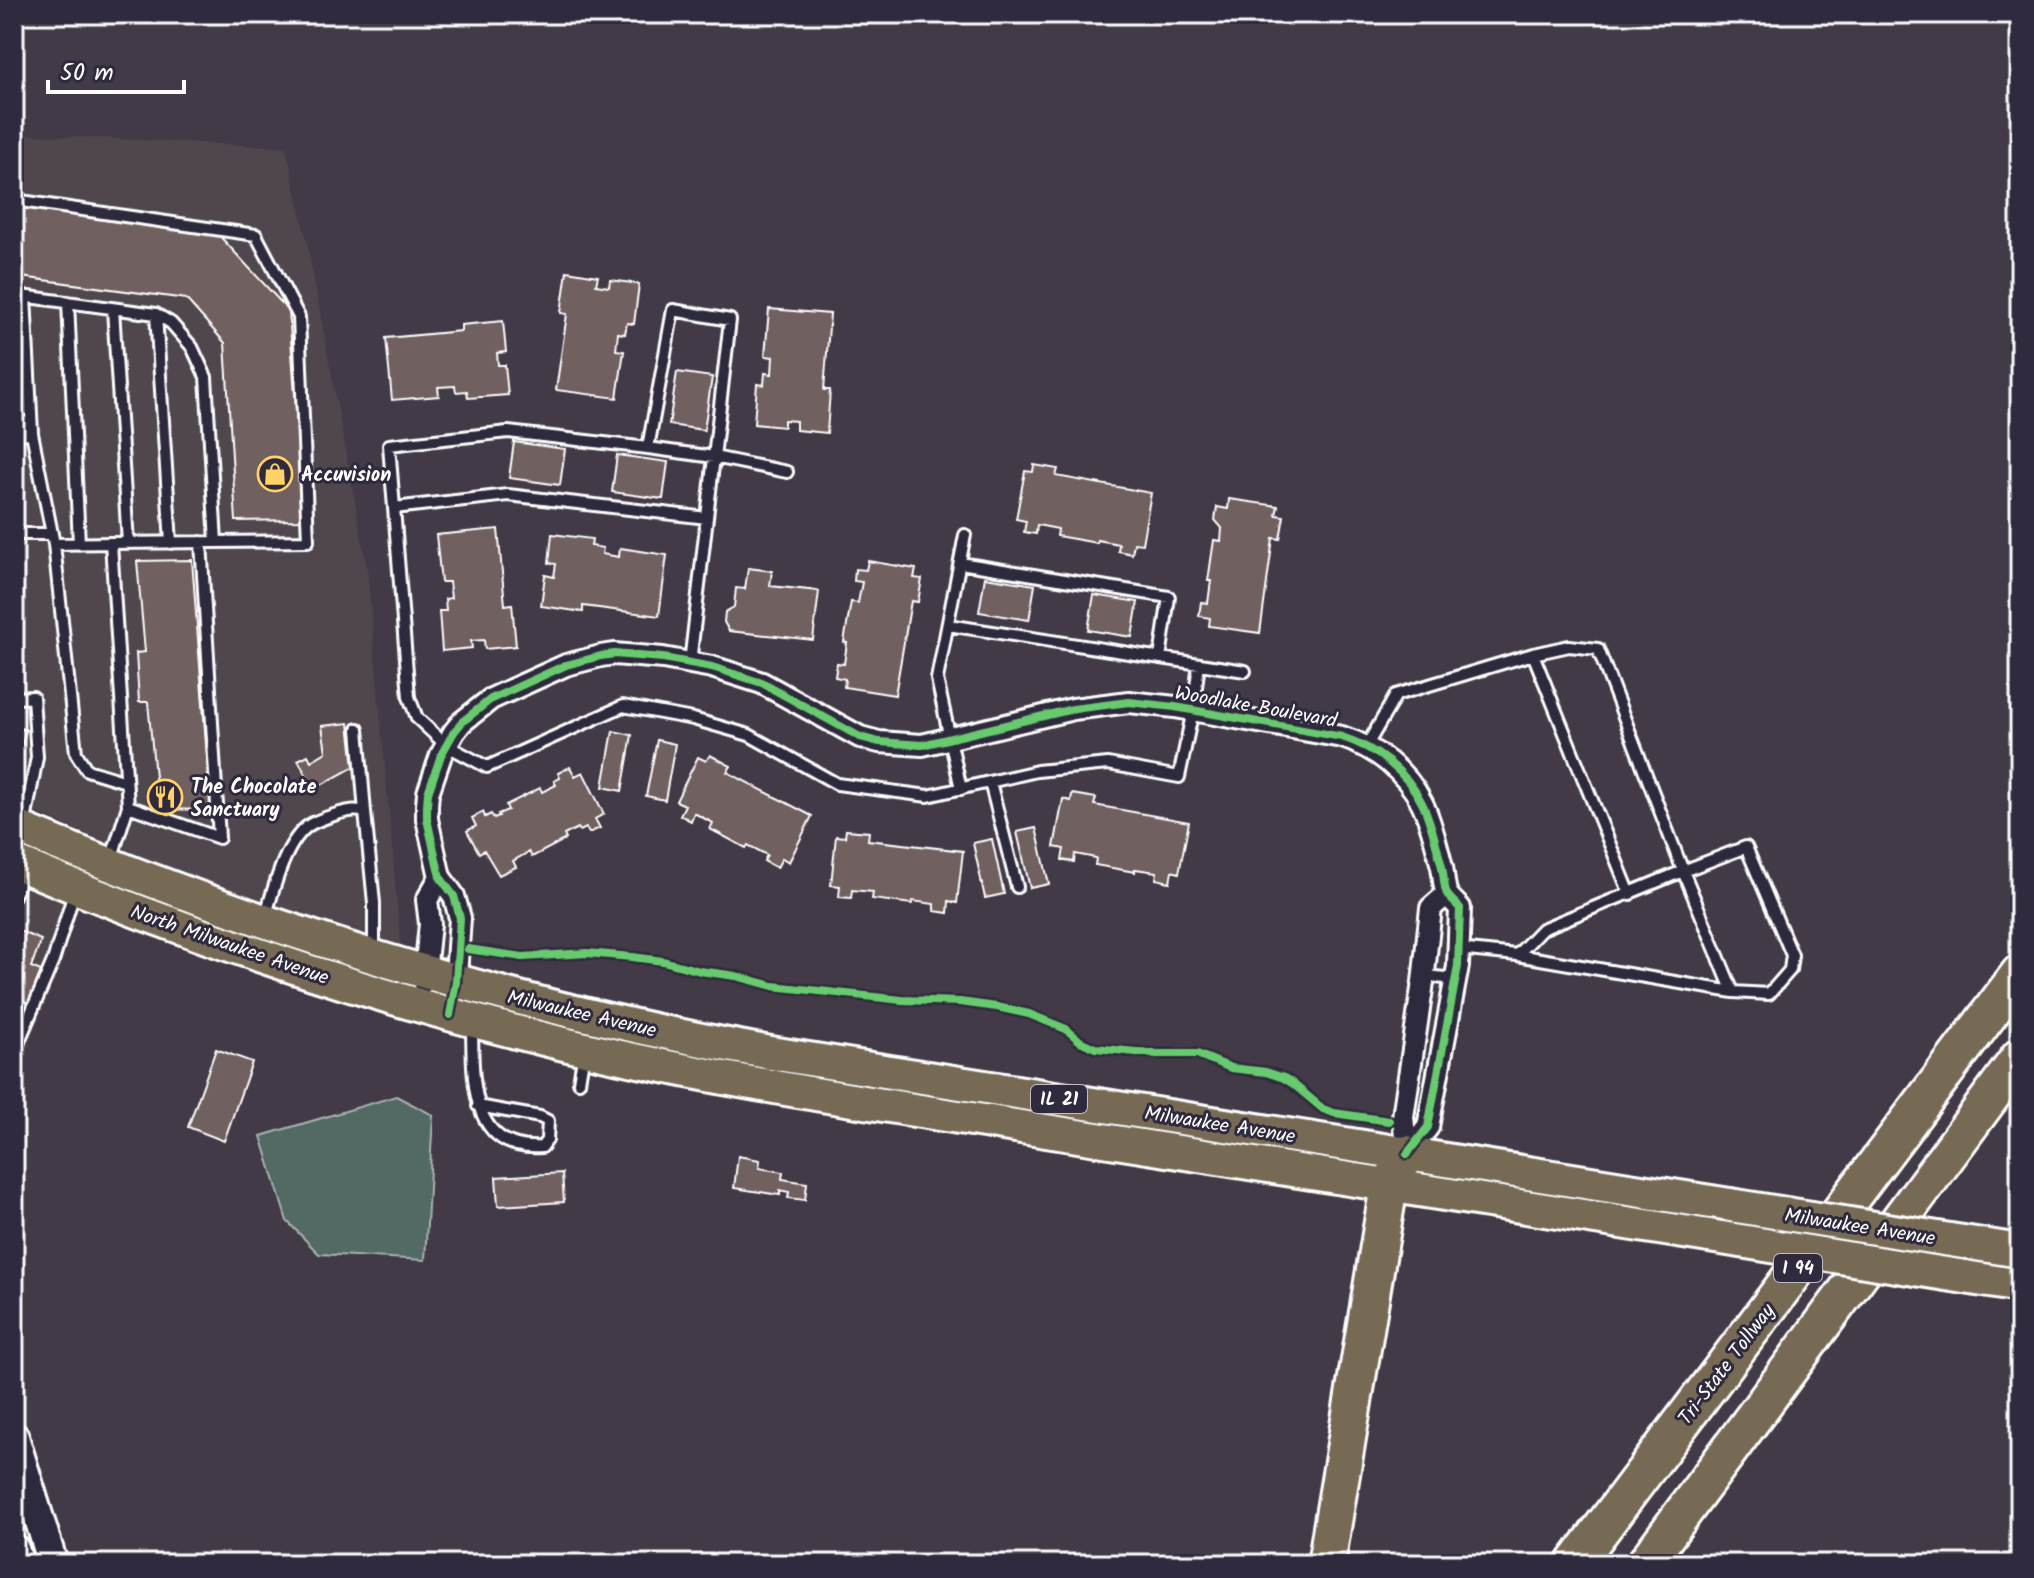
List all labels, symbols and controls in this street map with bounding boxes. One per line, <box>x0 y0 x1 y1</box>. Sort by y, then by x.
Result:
scale bar <box>48 44 184 94</box>
text: 50 m <box>60 54 114 93</box>
shop icon: Accuvision <box>256 455 294 493</box>
place label: Accuvision <box>301 460 391 492</box>
street label: Woodlake Boulevard <box>1172 678 1340 738</box>
place label: The Chocolate Sanctuary <box>191 772 317 827</box>
restaurant icon: The Chocolate Sanctuary <box>146 778 184 816</box>
street label: North Milwaukee Avenue <box>126 897 333 995</box>
street label: Milwaukee Avenue <box>504 982 659 1048</box>
road number: IL 21 <box>1031 1085 1087 1113</box>
street label: Milwaukee Avenue <box>1142 1098 1297 1154</box>
street label: Milwaukee Avenue <box>1782 1200 1937 1256</box>
road number: I 94 <box>1774 1254 1822 1282</box>
street label: Tri-State Tollway <box>1671 1297 1785 1433</box>

